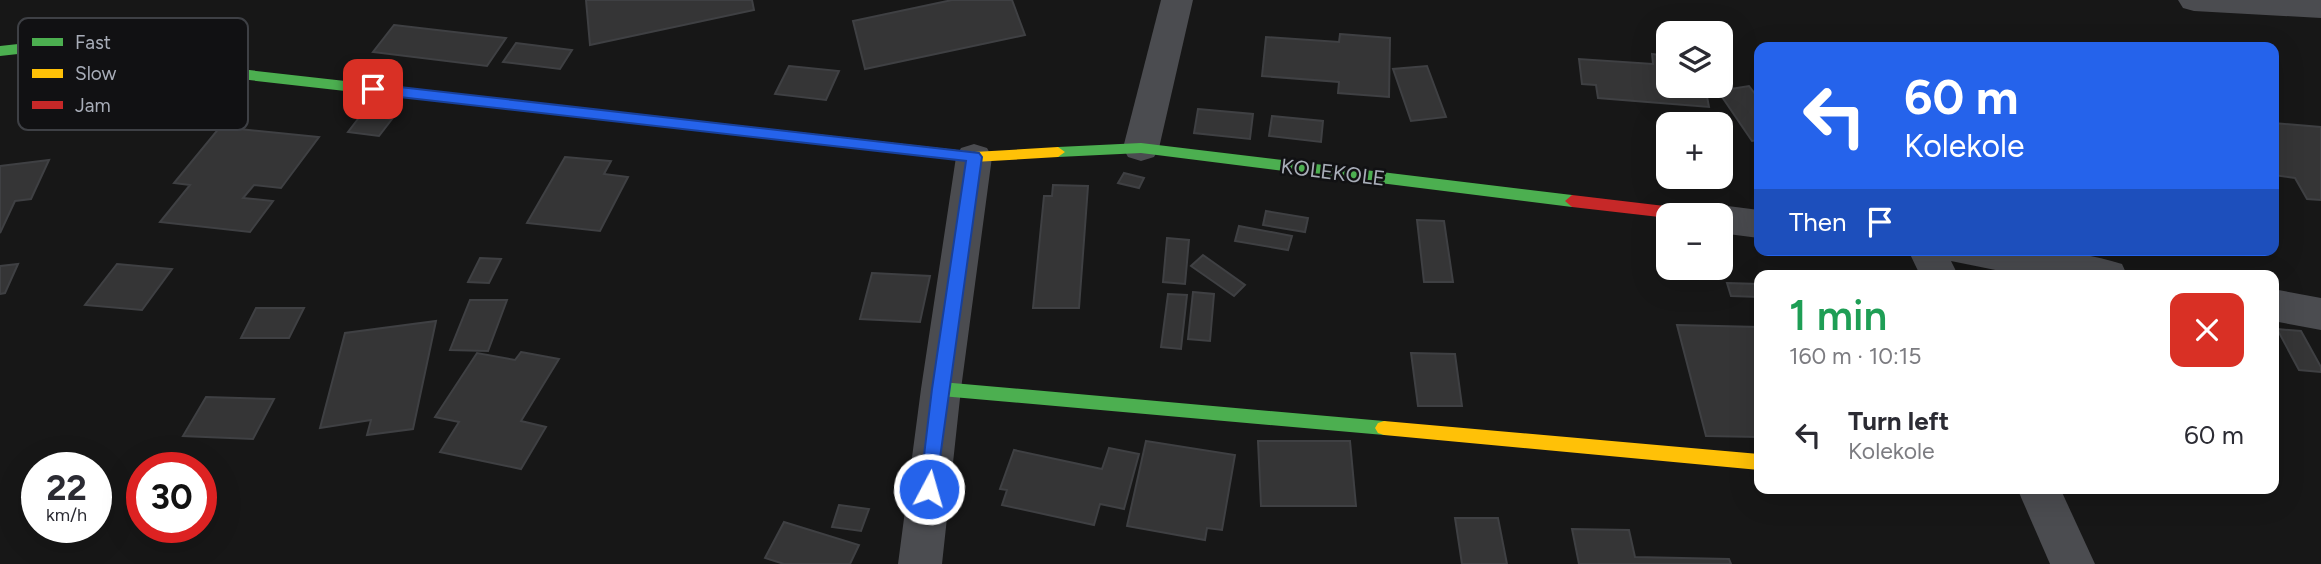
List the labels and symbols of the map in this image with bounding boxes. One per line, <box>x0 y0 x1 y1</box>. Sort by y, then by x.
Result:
legend <box>18 18 248 130</box>
text: Fast <box>75 31 111 54</box>
pin <box>343 59 403 119</box>
text: Slow <box>75 62 117 85</box>
text: Jam <box>75 94 111 117</box>
street label: KOLEKOLE <box>1279 153 1387 191</box>
speed limit sign: 30 <box>126 452 217 543</box>
position arrow <box>892 452 966 526</box>

